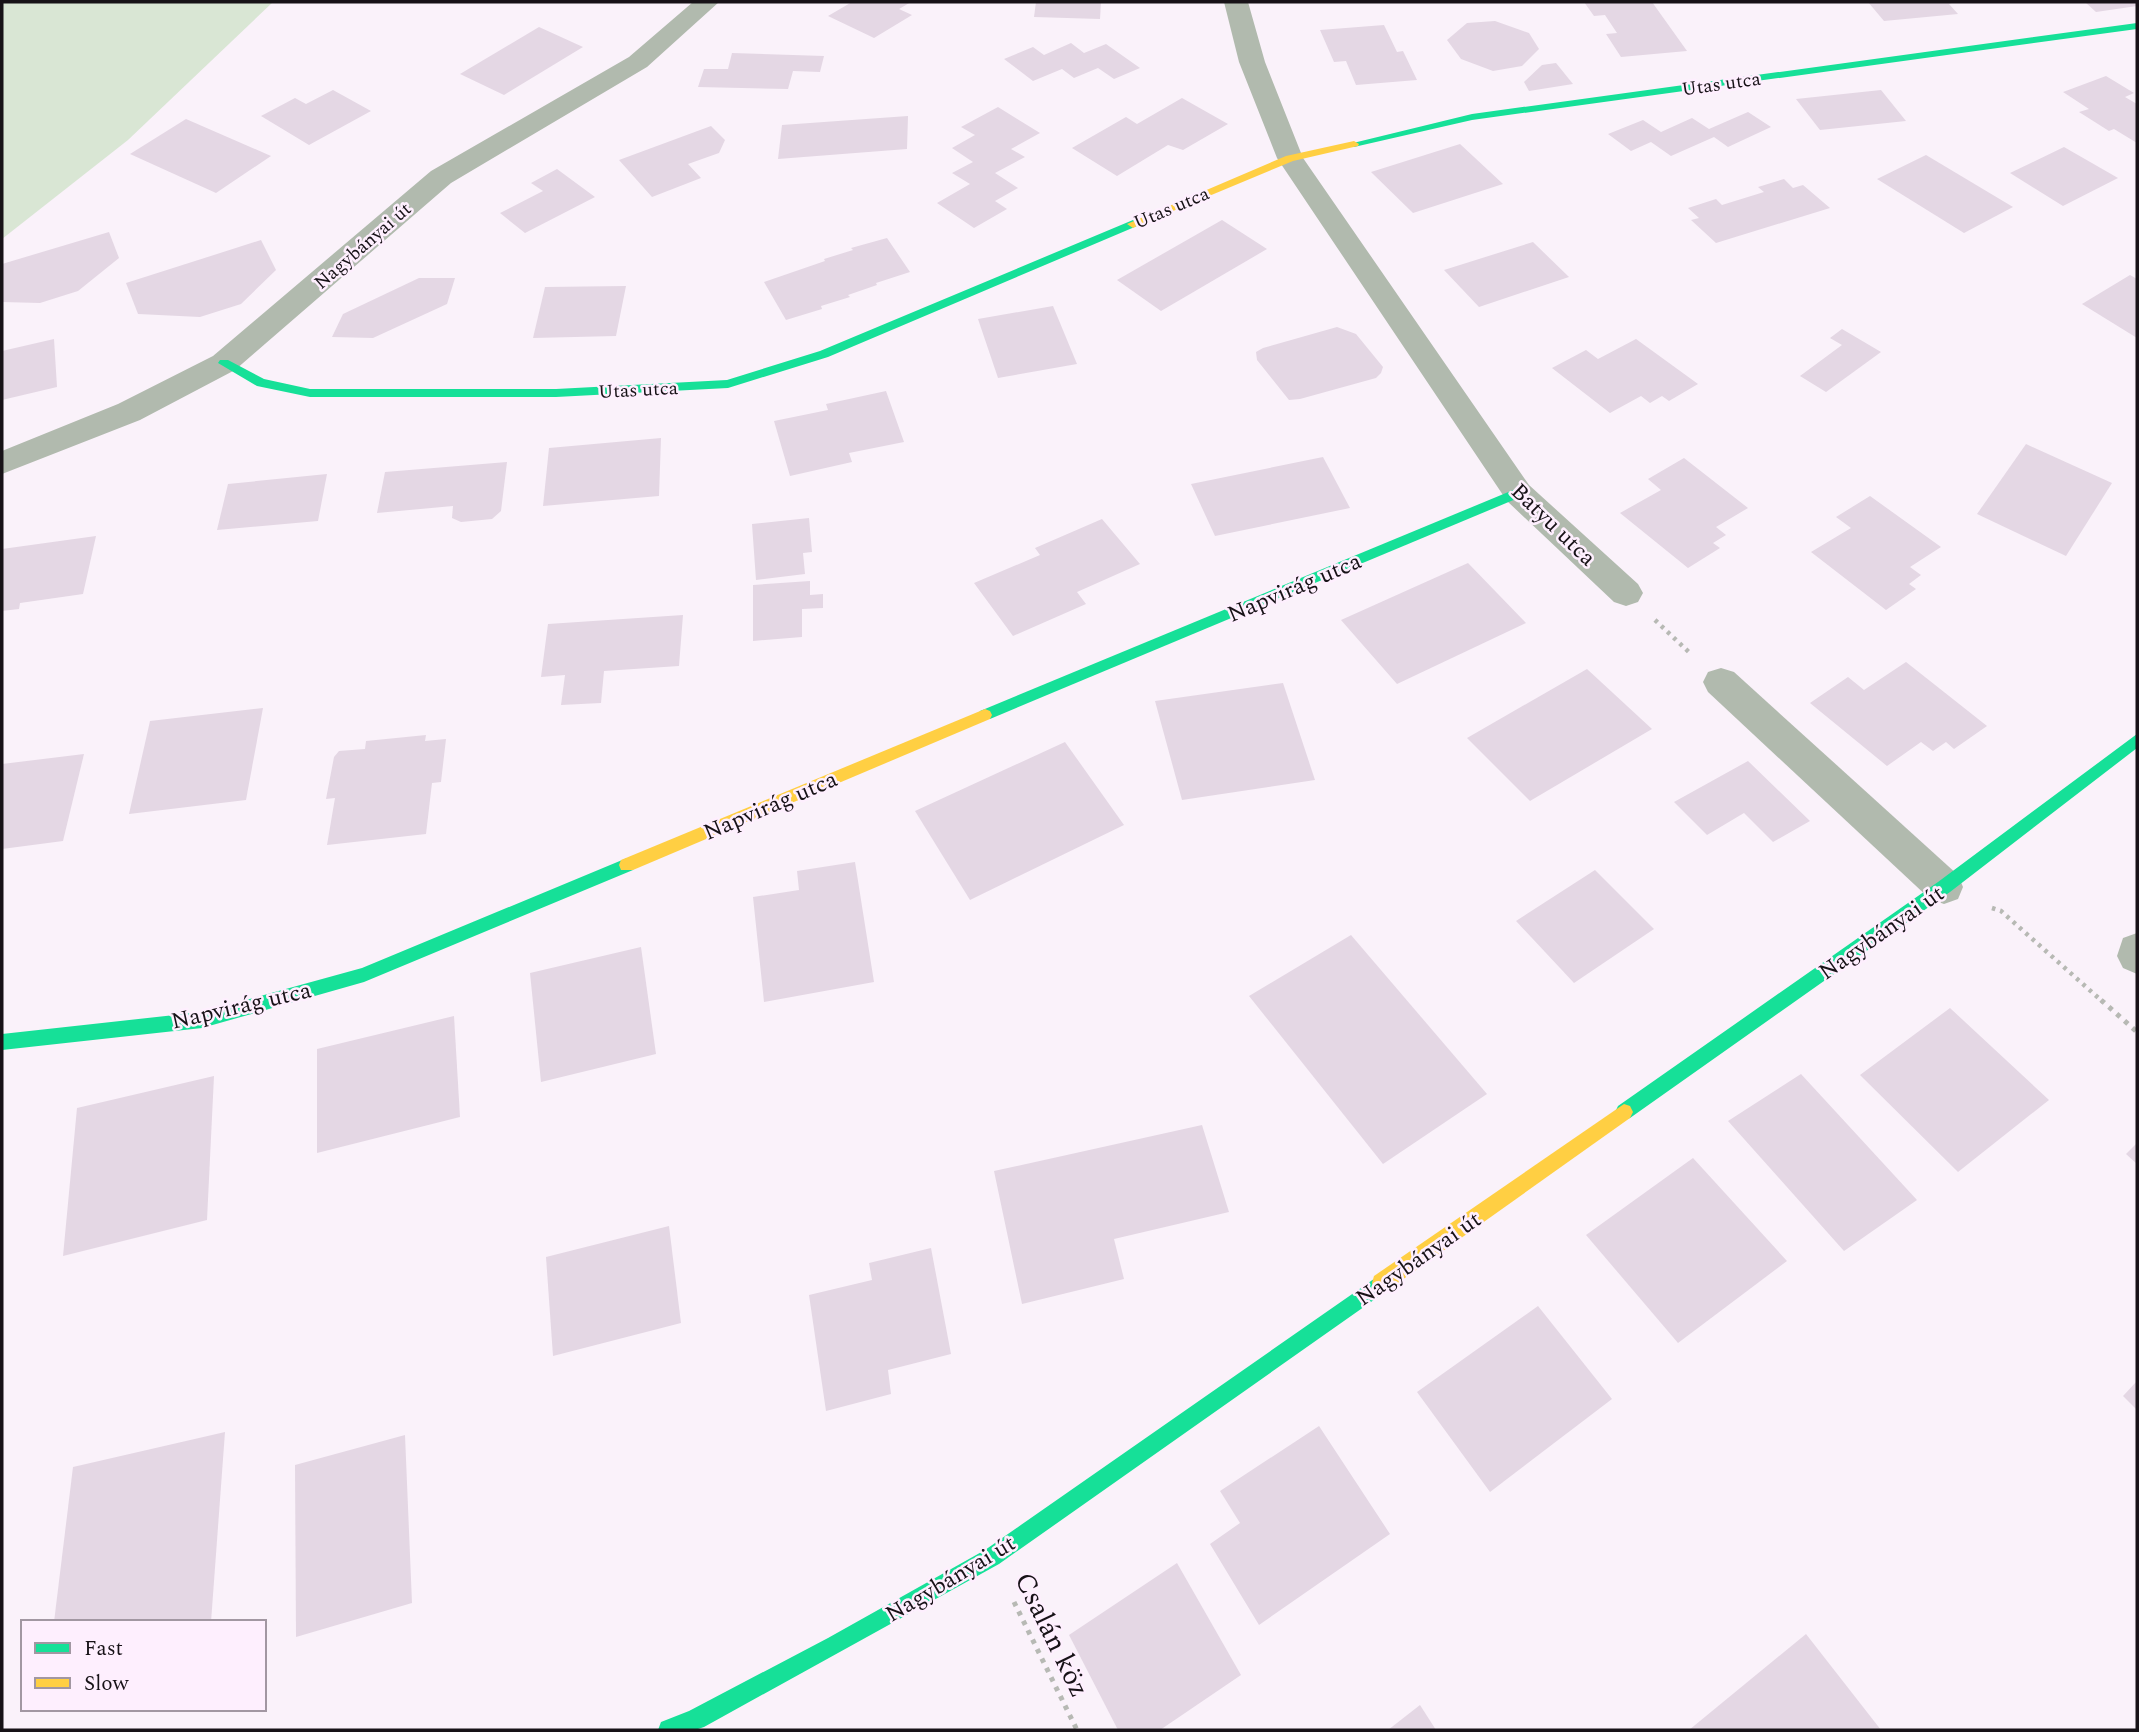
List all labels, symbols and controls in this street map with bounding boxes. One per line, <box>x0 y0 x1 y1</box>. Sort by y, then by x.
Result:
street label: Utas utca <box>1680 64 1764 104</box>
street label: Utas utca <box>1129 179 1215 237</box>
street label: Nagybányai út <box>308 195 418 297</box>
street label: Utas utca <box>597 374 679 407</box>
street label: Batyu utca <box>1502 475 1604 575</box>
street label: Napvirág utca <box>1222 544 1367 632</box>
street label: Napvirág utca <box>698 762 843 850</box>
street label: Nagybányai út <box>1812 877 1952 990</box>
street label: Napvirág utca <box>168 973 315 1040</box>
street label: Nagybányai út <box>1349 1203 1489 1316</box>
street label: Nagybányai út <box>879 1527 1023 1632</box>
street label: Csalán köz <box>1003 1565 1100 1705</box>
legend <box>21 1620 266 1711</box>
text: Fast <box>84 1633 123 1665</box>
text: Slow <box>84 1668 130 1700</box>

